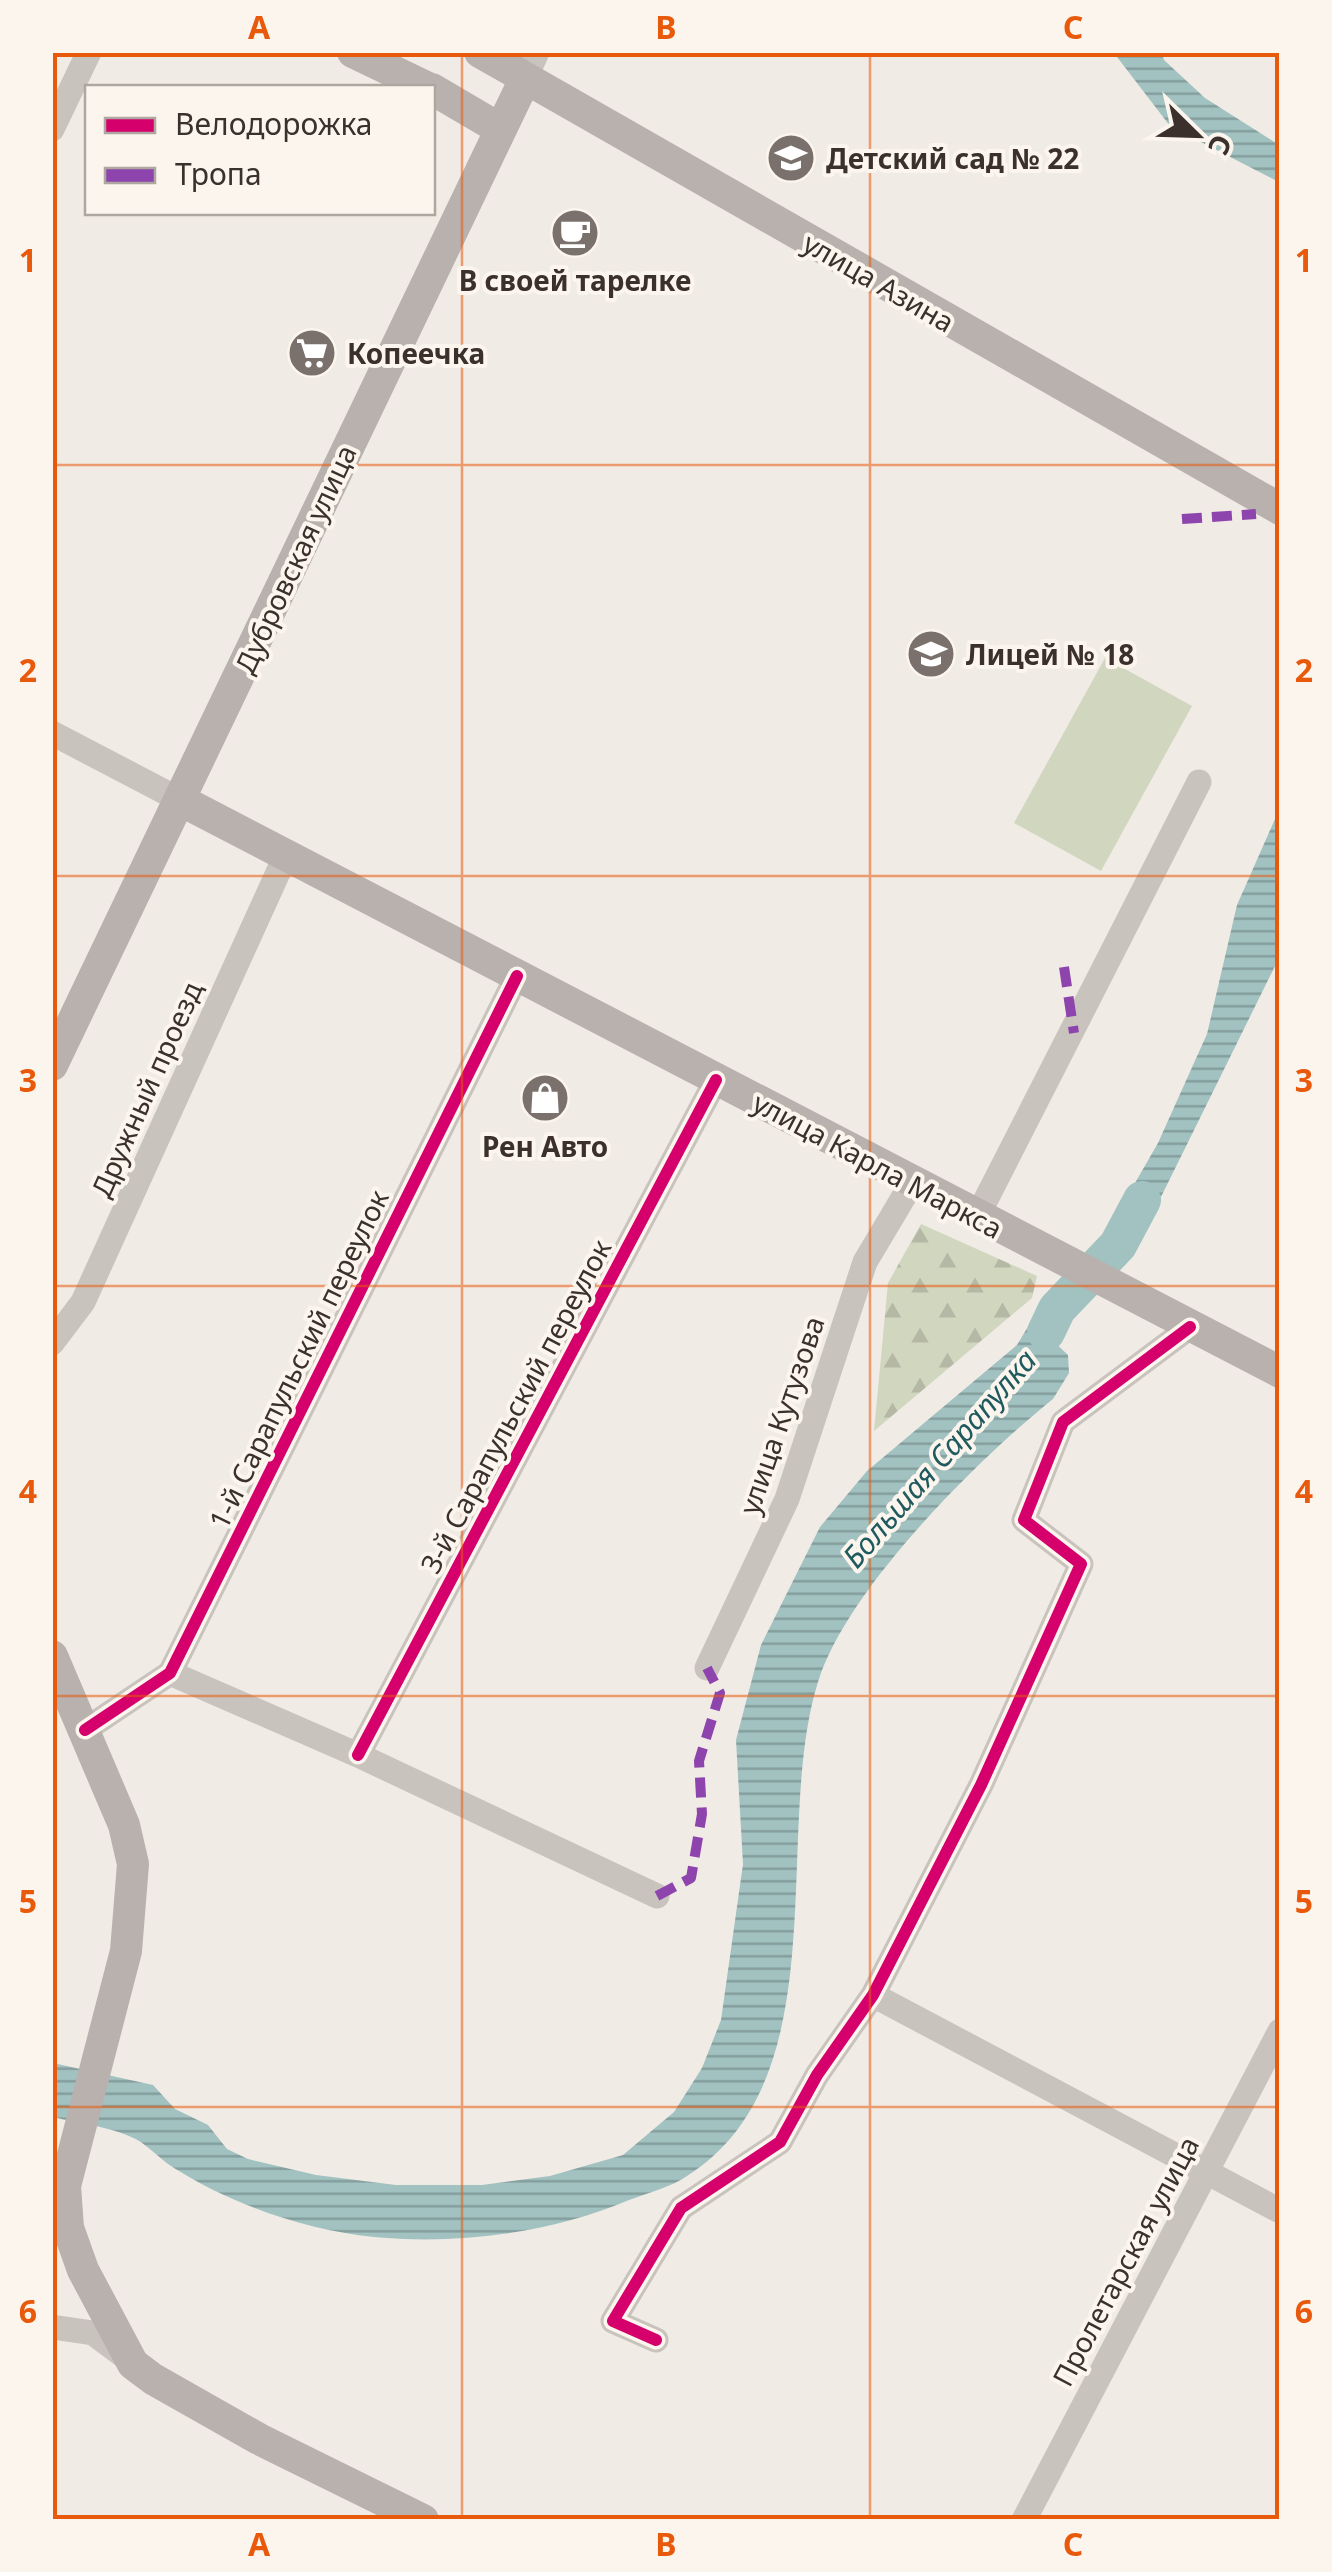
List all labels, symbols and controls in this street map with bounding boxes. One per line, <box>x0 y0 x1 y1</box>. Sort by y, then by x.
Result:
text: A <box>248 5 271 48</box>
text: B <box>655 5 677 48</box>
text: C <box>1063 5 1083 48</box>
legend <box>85 85 435 215</box>
north arrow <box>1147 85 1247 185</box>
text: Велодорожка <box>175 103 372 144</box>
text: С <box>1200 129 1242 161</box>
school or university icon: Детский сад № 22 <box>765 132 817 184</box>
place label: Детский сад № 22 <box>826 139 1079 177</box>
text: Тропа <box>175 153 262 194</box>
cafe icon: В своей тарелке <box>549 207 601 259</box>
street label: улица Азина <box>797 223 961 341</box>
text: 1 <box>19 238 37 281</box>
text: 1 <box>1295 238 1313 281</box>
place label: В своей тарелке <box>459 261 691 299</box>
supermarket icon: Копеечка <box>286 327 338 379</box>
place label: Копеечка <box>347 334 485 372</box>
street label: Дубровская улица <box>225 439 365 679</box>
school or university icon: Лицей № 18 <box>905 628 957 680</box>
place label: Лицей № 18 <box>966 635 1134 673</box>
text: 2 <box>19 648 37 691</box>
text: 2 <box>1295 648 1313 691</box>
street label: Дружный проезд <box>81 975 211 1203</box>
text: 3 <box>19 1058 37 1101</box>
text: 3 <box>1295 1058 1313 1101</box>
shop icon: Рен Авто <box>519 1072 571 1124</box>
street label: улица Карла Маркса <box>747 1083 1009 1247</box>
place label: Рен Авто <box>482 1127 608 1165</box>
street label: 1-й Сарапульский переулок <box>199 1183 397 1535</box>
street label: 3-й Сарапульский переулок <box>411 1232 619 1580</box>
street label: улица Кутузова <box>729 1311 833 1519</box>
water label: Большая Сарапулка <box>833 1340 1045 1576</box>
text: 4 <box>19 1469 37 1512</box>
text: 4 <box>1295 1469 1313 1512</box>
text: 5 <box>19 1879 37 1922</box>
text: 5 <box>1295 1879 1313 1922</box>
street label: Пролетарская улица <box>1043 2129 1207 2393</box>
text: 6 <box>19 2289 37 2332</box>
text: 6 <box>1295 2289 1313 2332</box>
text: A <box>248 2522 271 2565</box>
text: B <box>655 2522 677 2565</box>
text: C <box>1063 2522 1083 2565</box>

